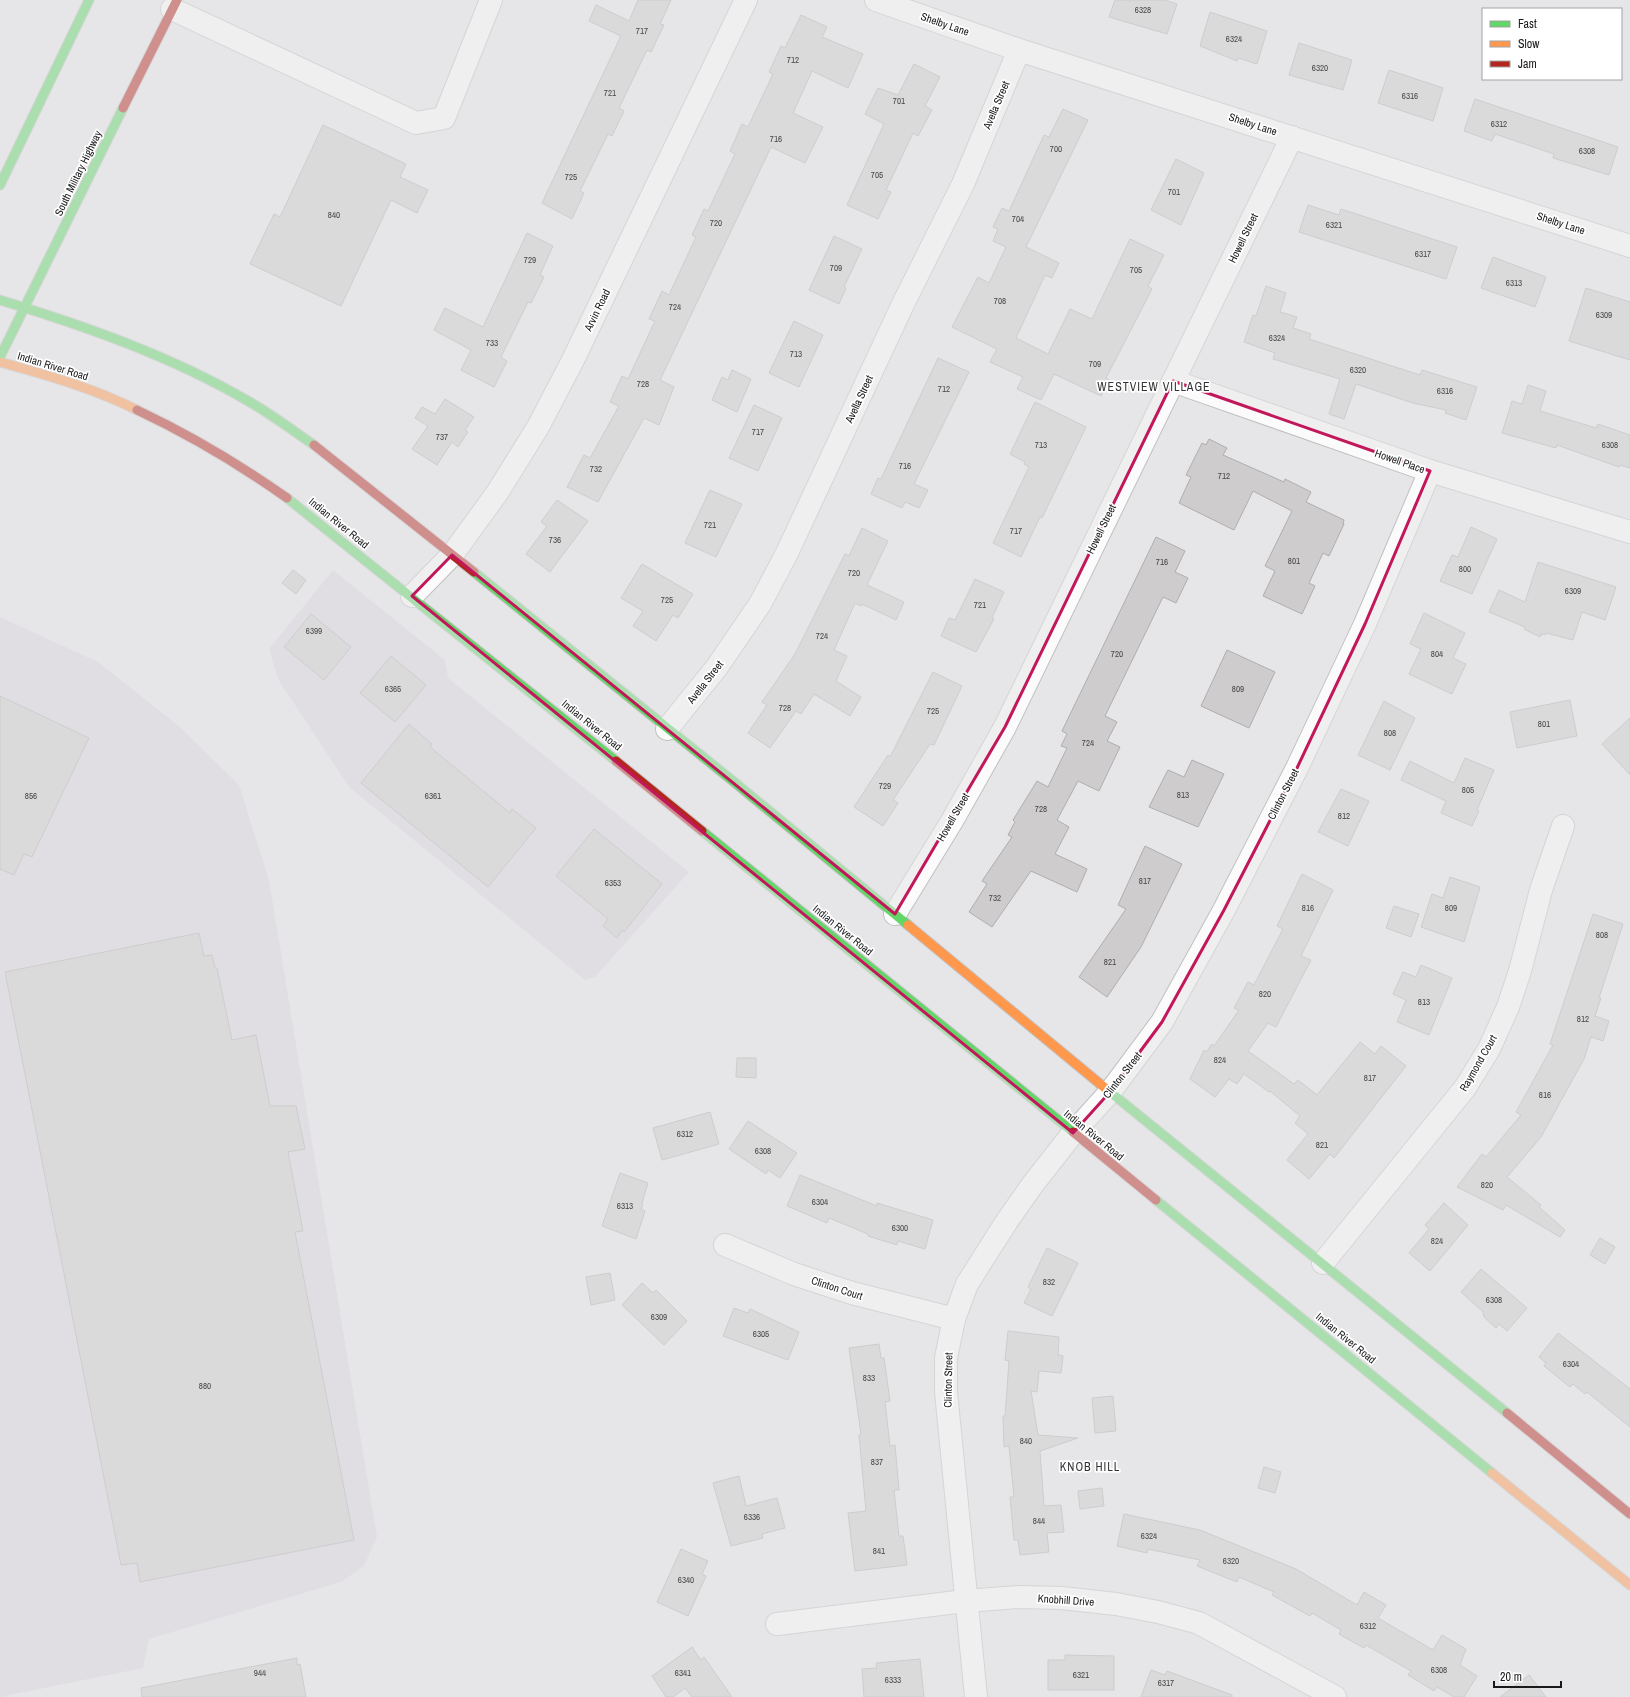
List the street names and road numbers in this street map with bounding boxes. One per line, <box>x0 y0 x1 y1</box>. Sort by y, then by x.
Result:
street label: Shelby Lane <box>919 9 971 39</box>
street label: Avella Street <box>979 78 1013 132</box>
street label: Shelby Lane <box>1227 110 1279 138</box>
street label: South Military Highway <box>51 128 105 218</box>
street label: Shelby Lane <box>1535 209 1587 237</box>
street label: Howell Street <box>1225 210 1261 265</box>
street label: Arvin Road <box>580 287 613 334</box>
street label: Indian River Road <box>16 349 90 383</box>
street label: Avella Street <box>841 372 876 426</box>
street label: Howell Place <box>1373 446 1427 476</box>
street label: Indian River Road <box>306 495 372 551</box>
street label: Howell Street <box>1083 501 1119 556</box>
street label: Avella Street <box>683 657 727 707</box>
street label: Indian River Road <box>559 697 625 753</box>
street label: Clinton Street <box>1264 766 1302 822</box>
street label: Howell Street <box>934 790 973 844</box>
street label: Indian River Road <box>810 902 876 958</box>
street label: Raymond Court <box>1456 1032 1500 1094</box>
street label: Clinton Street <box>1100 1049 1145 1101</box>
street label: Indian River Road <box>1061 1107 1127 1163</box>
street label: Clinton Court <box>810 1273 865 1303</box>
street label: Indian River Road <box>1313 1310 1379 1366</box>
street label: Clinton Street <box>941 1352 955 1408</box>
street label: Knobhill Drive <box>1037 1591 1095 1609</box>

